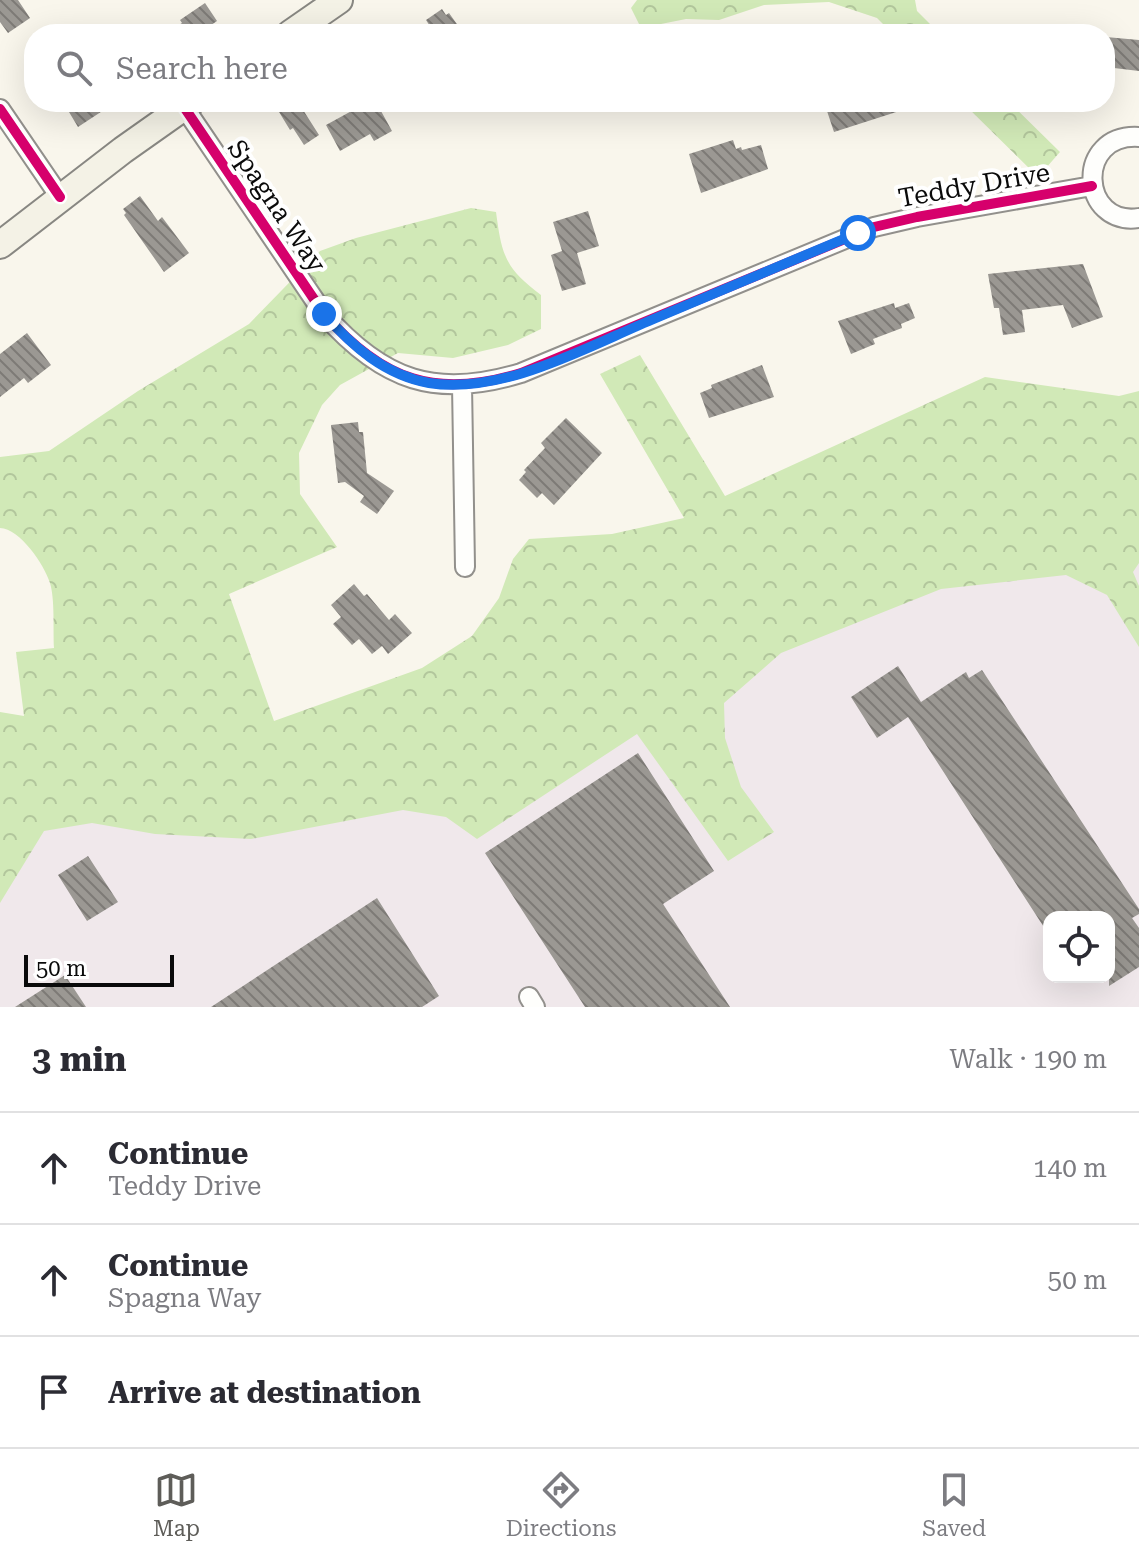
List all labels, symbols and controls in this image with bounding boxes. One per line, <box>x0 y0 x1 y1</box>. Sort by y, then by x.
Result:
search box <box>24 24 1115 112</box>
icon: search <box>52 46 96 90</box>
text: Search here <box>116 51 288 86</box>
street label: Spagna Way <box>222 134 333 278</box>
street label: Teddy Drive <box>896 157 1052 213</box>
route start <box>840 215 876 251</box>
route end <box>306 296 342 332</box>
map controls <box>1043 911 1115 983</box>
button: locate <box>1043 911 1115 983</box>
scale bar <box>24 951 174 987</box>
text: 50 m <box>36 956 86 981</box>
text: 3 min <box>32 1039 127 1079</box>
text: Walk · 190 m <box>949 1044 1107 1074</box>
text: Continue <box>108 1136 248 1171</box>
icon: ahead <box>32 1146 76 1190</box>
text: 140 m <box>1033 1153 1107 1183</box>
text: Teddy Drive <box>108 1171 261 1201</box>
text: Continue <box>108 1248 248 1283</box>
icon: ahead <box>32 1258 76 1302</box>
text: 50 m <box>1048 1265 1107 1295</box>
text: Spagna Way <box>108 1283 261 1313</box>
icon: arrive <box>32 1370 76 1414</box>
text: Arrive at destination <box>108 1375 421 1410</box>
tab: Map <box>153 1468 200 1541</box>
tab: Directions <box>506 1468 617 1541</box>
tab: Saved <box>922 1468 986 1541</box>

